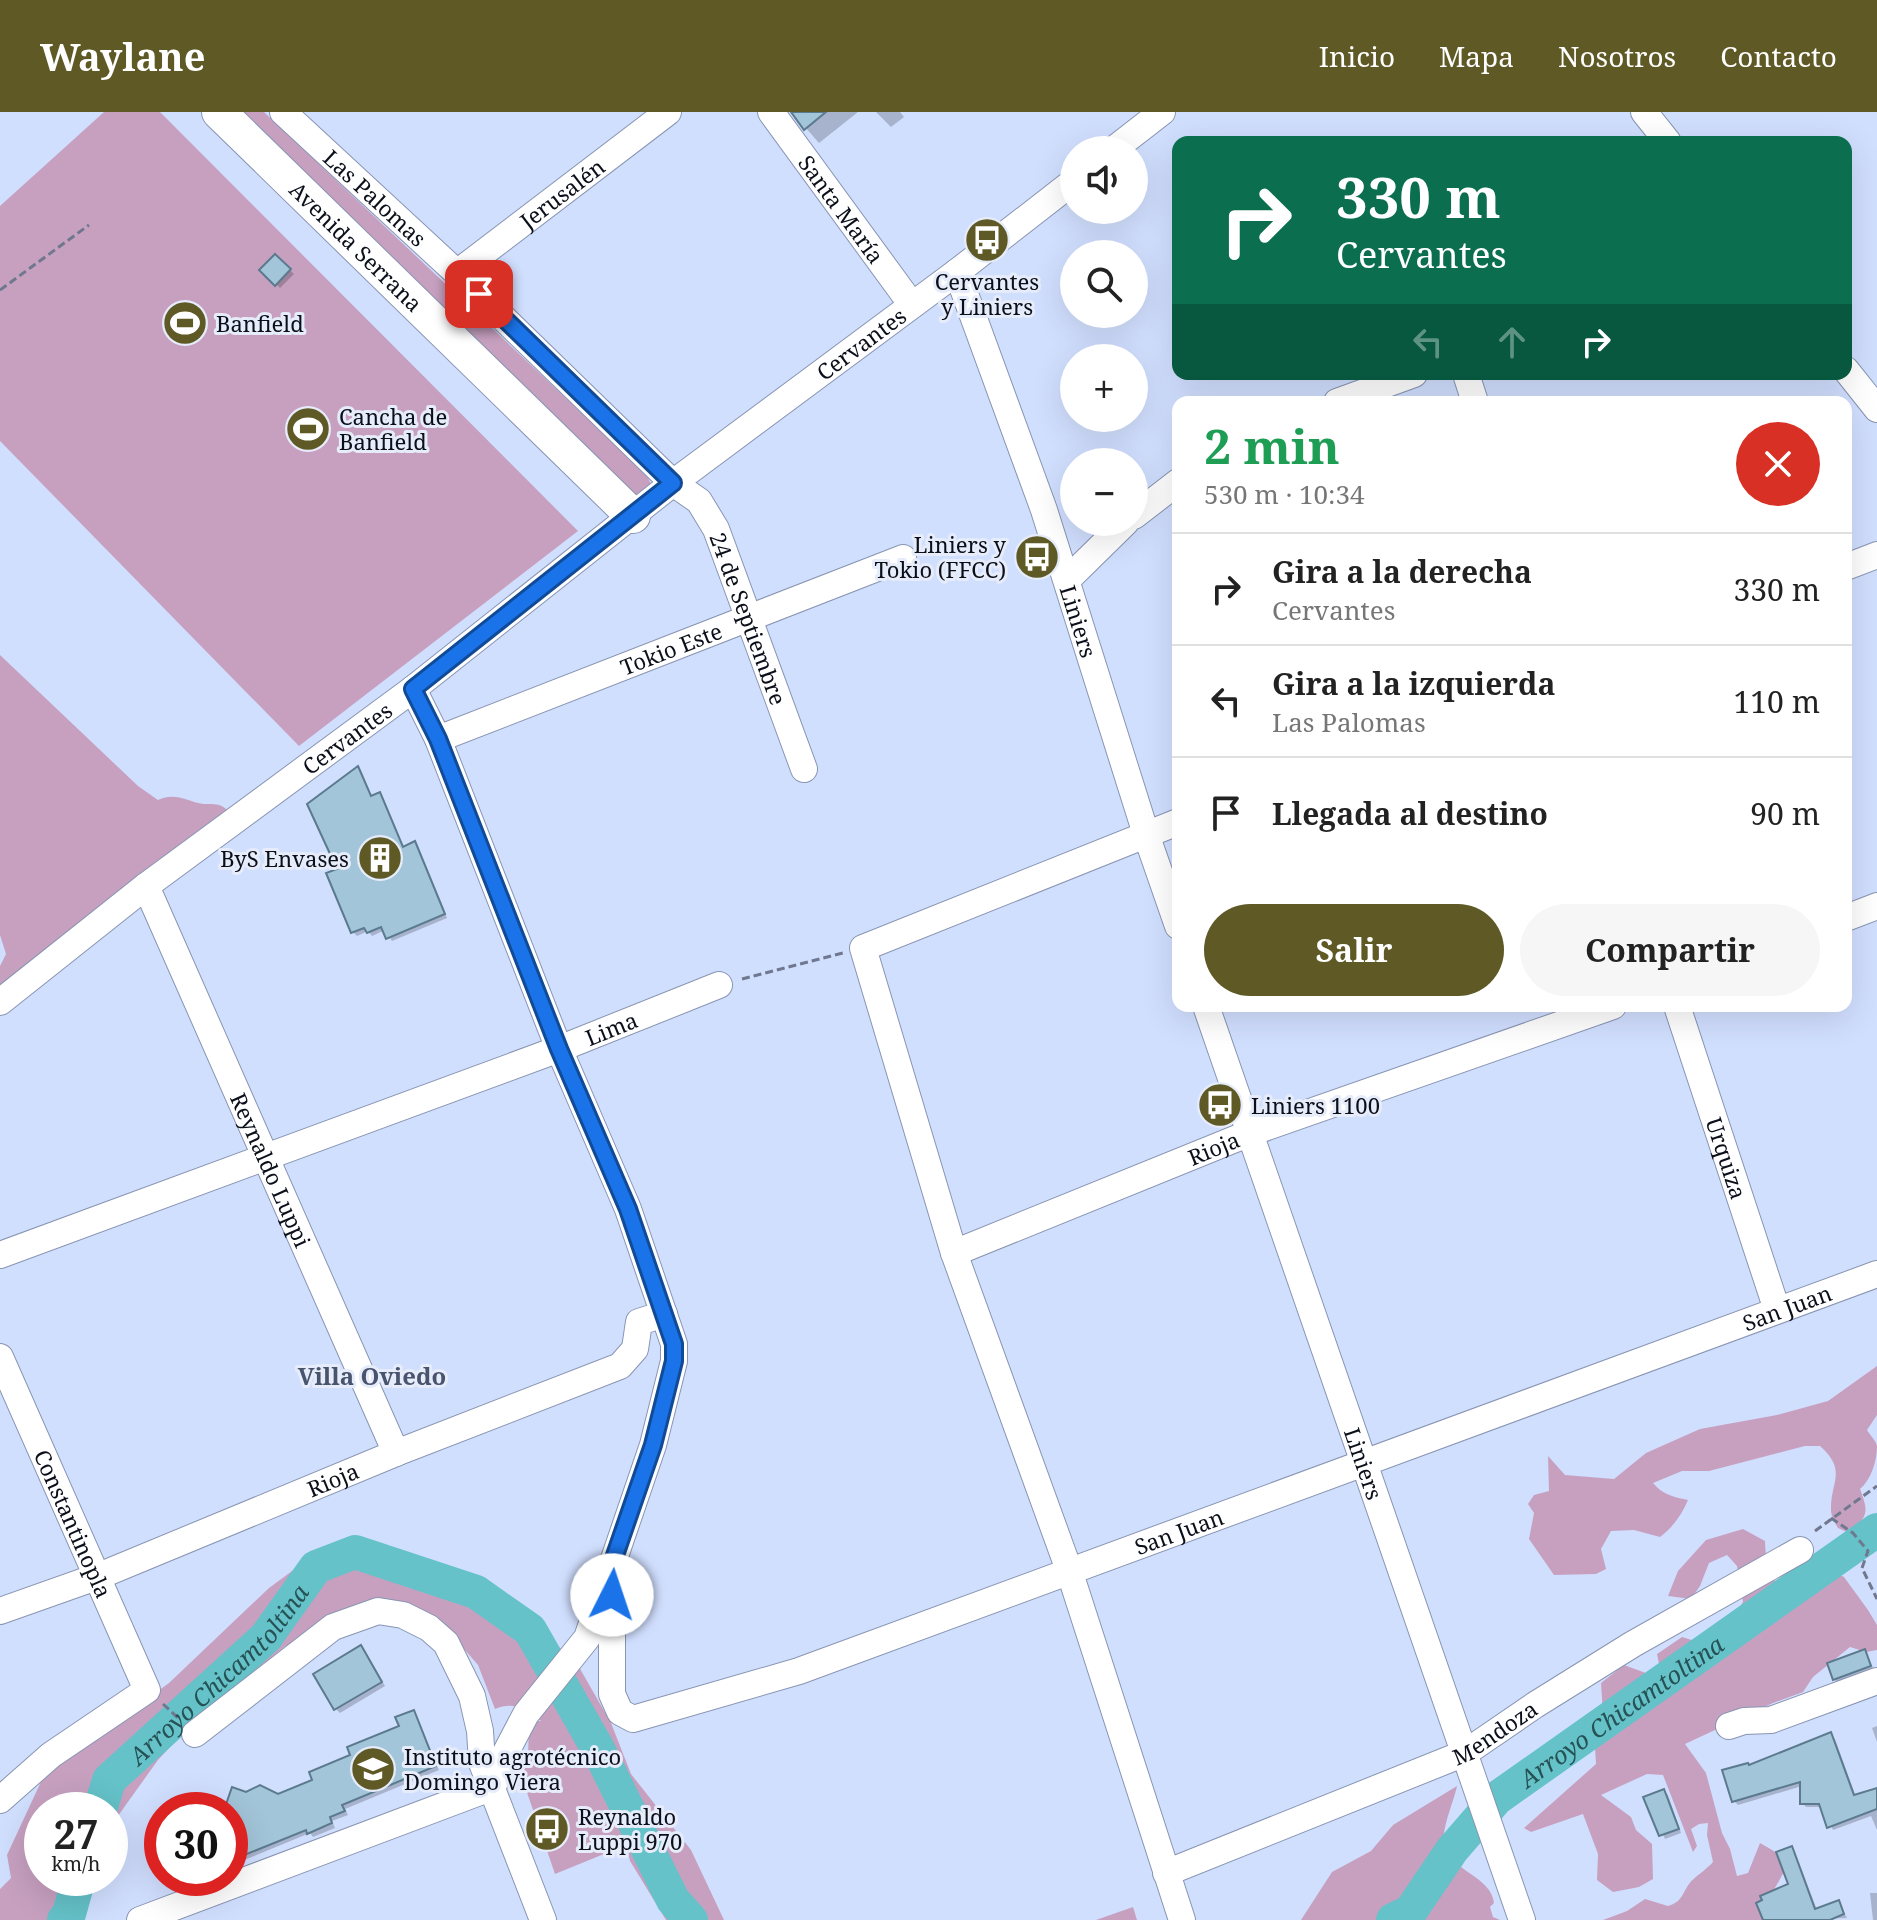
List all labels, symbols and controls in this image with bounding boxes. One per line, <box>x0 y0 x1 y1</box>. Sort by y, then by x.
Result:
text: Waylane <box>40 30 205 82</box>
text: Inicio <box>1319 37 1395 75</box>
text: Mapa <box>1439 37 1514 75</box>
text: Nosotros <box>1558 37 1676 75</box>
text: Contacto <box>1720 37 1837 75</box>
map controls <box>1060 136 1148 536</box>
button: sound <box>1060 136 1148 224</box>
street label: Las Palomas <box>318 142 433 253</box>
street label: Santa María <box>792 149 891 269</box>
street label: Jerusalén <box>513 151 610 236</box>
text: 330 m <box>1336 158 1501 234</box>
icon: right <box>1204 168 1308 272</box>
street label: Avenida Serrana <box>283 174 429 318</box>
bus stop icon: Cervantes y Liniers <box>963 216 1011 264</box>
text: Cervantes <box>1336 230 1507 279</box>
button: search <box>1060 240 1148 328</box>
pin <box>445 260 513 328</box>
place label: Cervantes y Liniers <box>935 266 1039 321</box>
icon: arrive <box>457 272 501 316</box>
sports icon: Banfield <box>161 299 209 347</box>
street label: Cervantes <box>810 300 912 387</box>
place label: Banfield <box>216 308 304 338</box>
icon: left <box>1406 320 1450 364</box>
icon: ahead <box>1490 320 1534 364</box>
icon: right <box>1574 320 1618 364</box>
button: + <box>1060 344 1148 432</box>
place label: Cancha de Banfield <box>339 401 447 456</box>
sports icon: Cancha de Banfield <box>284 405 332 453</box>
text: 2 min <box>1204 413 1340 478</box>
button: close <box>1736 422 1820 506</box>
button: − <box>1060 448 1148 536</box>
text: 530 m · 10:34 <box>1204 476 1365 512</box>
street label: 24 de Septiembre <box>703 528 794 709</box>
place label: Liniers y Tokio (FFCC) <box>874 529 1007 584</box>
bus stop icon: Liniers y Tokio (FFCC) <box>1013 533 1061 581</box>
text: Gira a la derecha <box>1272 551 1532 592</box>
icon: right <box>1204 567 1248 611</box>
text: 330 m <box>1734 569 1820 610</box>
street label: Liniers <box>1054 581 1104 661</box>
text: Cervantes <box>1272 592 1395 628</box>
street label: Tokio Este <box>616 615 726 682</box>
text: Gira a la izquierda <box>1272 663 1555 704</box>
icon: left <box>1204 679 1248 723</box>
text: 110 m <box>1734 681 1820 722</box>
street label: Cervantes <box>296 695 398 781</box>
text: Las Palomas <box>1272 704 1426 740</box>
icon: arrive <box>1204 791 1248 835</box>
text: Llegada al destino <box>1272 793 1548 834</box>
text: 90 m <box>1750 793 1820 834</box>
building icon: ByS Envases <box>356 834 404 882</box>
place label: ByS Envases <box>220 843 349 873</box>
button: Salir <box>1204 904 1504 996</box>
button: Compartir <box>1520 904 1820 996</box>
street label: Lima <box>581 1004 642 1052</box>
bus stop icon: Liniers 1100 <box>1196 1081 1244 1129</box>
street label: Reynaldo Luppi <box>224 1088 318 1252</box>
place label: Liniers 1100 <box>1251 1090 1380 1120</box>
street label: Urquiza <box>1700 1113 1754 1203</box>
street label: Rioja <box>1183 1124 1244 1172</box>
street label: San Juan <box>1738 1277 1836 1337</box>
district label: Villa Oviedo <box>298 1359 446 1392</box>
street label: Liniers <box>1338 1424 1390 1503</box>
street label: Constantinopla <box>28 1445 119 1602</box>
street label: Rioja <box>302 1455 363 1503</box>
street label: San Juan <box>1130 1501 1227 1561</box>
position arrow <box>570 1553 654 1637</box>
water label: Arroyo Chicamtoltina <box>119 1577 315 1773</box>
water label: Arroyo Chicamtoltina <box>1510 1627 1730 1795</box>
street label: Mendoza <box>1448 1693 1543 1772</box>
place label: Instituto agrotécnico Domingo Viera <box>404 1741 621 1796</box>
school or university icon: Instituto agrotécnico Domingo Viera <box>349 1745 397 1793</box>
speed limit sign: 30 <box>144 1792 248 1896</box>
place label: Reynaldo Luppi 970 <box>578 1801 682 1856</box>
bus stop icon: Reynaldo Luppi 970 <box>523 1805 571 1853</box>
text: 27 <box>53 1806 99 1861</box>
text: km/h <box>51 1850 101 1877</box>

